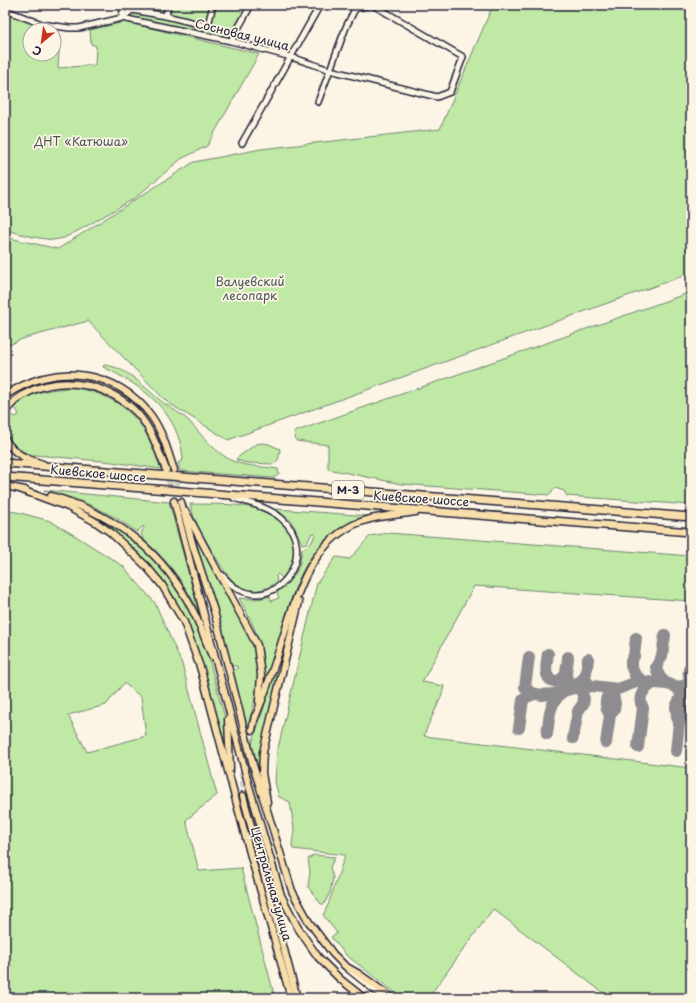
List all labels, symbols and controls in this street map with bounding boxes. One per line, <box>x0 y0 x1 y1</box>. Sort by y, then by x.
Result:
street label: Сосновая улица <box>193 14 292 55</box>
north arrow <box>22 22 62 62</box>
text: С <box>29 42 45 61</box>
park label: ДНТ «Катюша» <box>33 132 128 150</box>
park label: Валуевский лесопарк <box>215 272 285 304</box>
street label: Киевское шоссе <box>50 460 147 486</box>
road number: М-3 <box>332 481 364 499</box>
street label: Киевское шоссе <box>373 486 469 510</box>
street label: Центральная улица <box>247 824 297 944</box>

